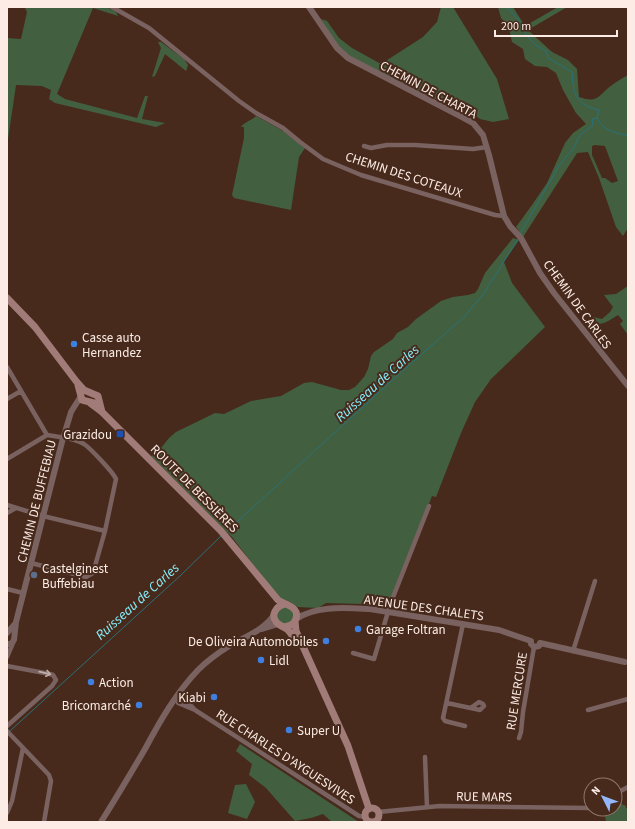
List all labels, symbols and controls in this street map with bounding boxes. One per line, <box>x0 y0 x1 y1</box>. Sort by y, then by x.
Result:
scale bar <box>495 12 617 38</box>
text: 200 m <box>501 18 531 35</box>
street label: CHEMIN DE CHARTA <box>377 57 481 124</box>
street label: CHEMIN DES COTEAUX <box>343 148 465 202</box>
street label: CHEMIN DE CARLES <box>539 256 616 353</box>
place label: Casse auto Hernandez <box>82 329 142 362</box>
marker: Casse auto Hernandez <box>69 339 79 349</box>
water label: Ruisseau de Carles <box>331 340 424 427</box>
place label: Grazidou <box>63 426 112 444</box>
marker: Grazidou <box>115 429 125 439</box>
street label: CHEMIN DE BUFFEBIAU <box>13 438 61 565</box>
street label: ROUTE DE BESSIÈRES <box>146 441 242 537</box>
water label: Ruisseau de Carles <box>91 558 184 645</box>
place label: Castelginest Buffebiau <box>42 560 109 593</box>
marker: Castelginest Buffebiau <box>29 570 39 580</box>
street label: AVENUE DES CHALETS <box>363 591 485 625</box>
place label: Garage Foltran <box>366 621 446 639</box>
marker: Garage Foltran <box>353 624 363 634</box>
place label: De Oliveira Automobiles <box>188 633 319 651</box>
marker: De Oliveira Automobiles <box>321 636 331 646</box>
street label: RUE MERCURE <box>502 651 532 731</box>
place label: Lidl <box>269 652 289 670</box>
marker: Lidl <box>256 655 266 665</box>
one-way arrow <box>38 670 51 677</box>
place label: Action <box>99 674 134 692</box>
marker: Action <box>86 677 96 687</box>
place label: Kiabi <box>178 689 206 707</box>
marker: Kiabi <box>209 692 219 702</box>
place label: Bricomarché <box>62 697 131 715</box>
marker: Bricomarché <box>134 700 144 710</box>
street label: RUE CHARLES D'AYGUESVIVES <box>212 705 359 809</box>
place label: Super U <box>297 722 340 740</box>
marker: Super U <box>284 725 294 735</box>
north arrow <box>583 777 623 817</box>
text: N <box>588 783 604 798</box>
street label: RUE MARS <box>456 788 512 806</box>

